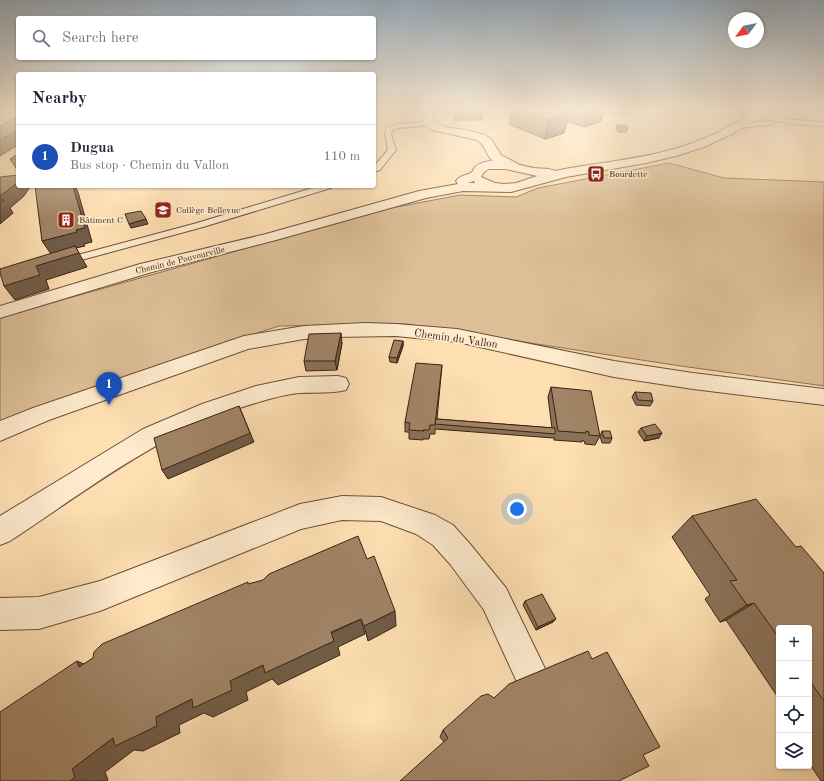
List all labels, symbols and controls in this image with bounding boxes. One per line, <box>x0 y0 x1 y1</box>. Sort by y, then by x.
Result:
north arrow <box>728 12 764 48</box>
search box <box>16 16 376 60</box>
icon: search <box>30 27 52 49</box>
text: Search here <box>62 31 139 46</box>
text: Nearby <box>32 90 87 107</box>
text: Dugua <box>70 141 114 156</box>
text: 1 <box>41 150 49 163</box>
text: 110 m <box>323 150 360 163</box>
text: Bus stop · Chemin du Vallon <box>70 159 229 172</box>
bus stop icon: Bourdette <box>586 164 606 184</box>
place label: Bourdette <box>609 170 647 179</box>
school or university icon: Collège Bellevue <box>153 200 173 220</box>
place label: Collège Bellevue <box>176 206 240 215</box>
building icon: Bâtiment C <box>56 210 76 230</box>
place label: Bâtiment C <box>79 216 123 225</box>
street label: Chemin de Pouvourville <box>134 245 226 276</box>
street label: Chemin du Vallon <box>413 328 498 351</box>
pin: 1 <box>96 372 122 405</box>
your location <box>507 499 527 519</box>
map controls <box>776 625 812 769</box>
button: + <box>776 625 812 661</box>
button: − <box>776 661 812 697</box>
button: locate <box>776 697 812 733</box>
button: layers <box>776 733 812 769</box>

